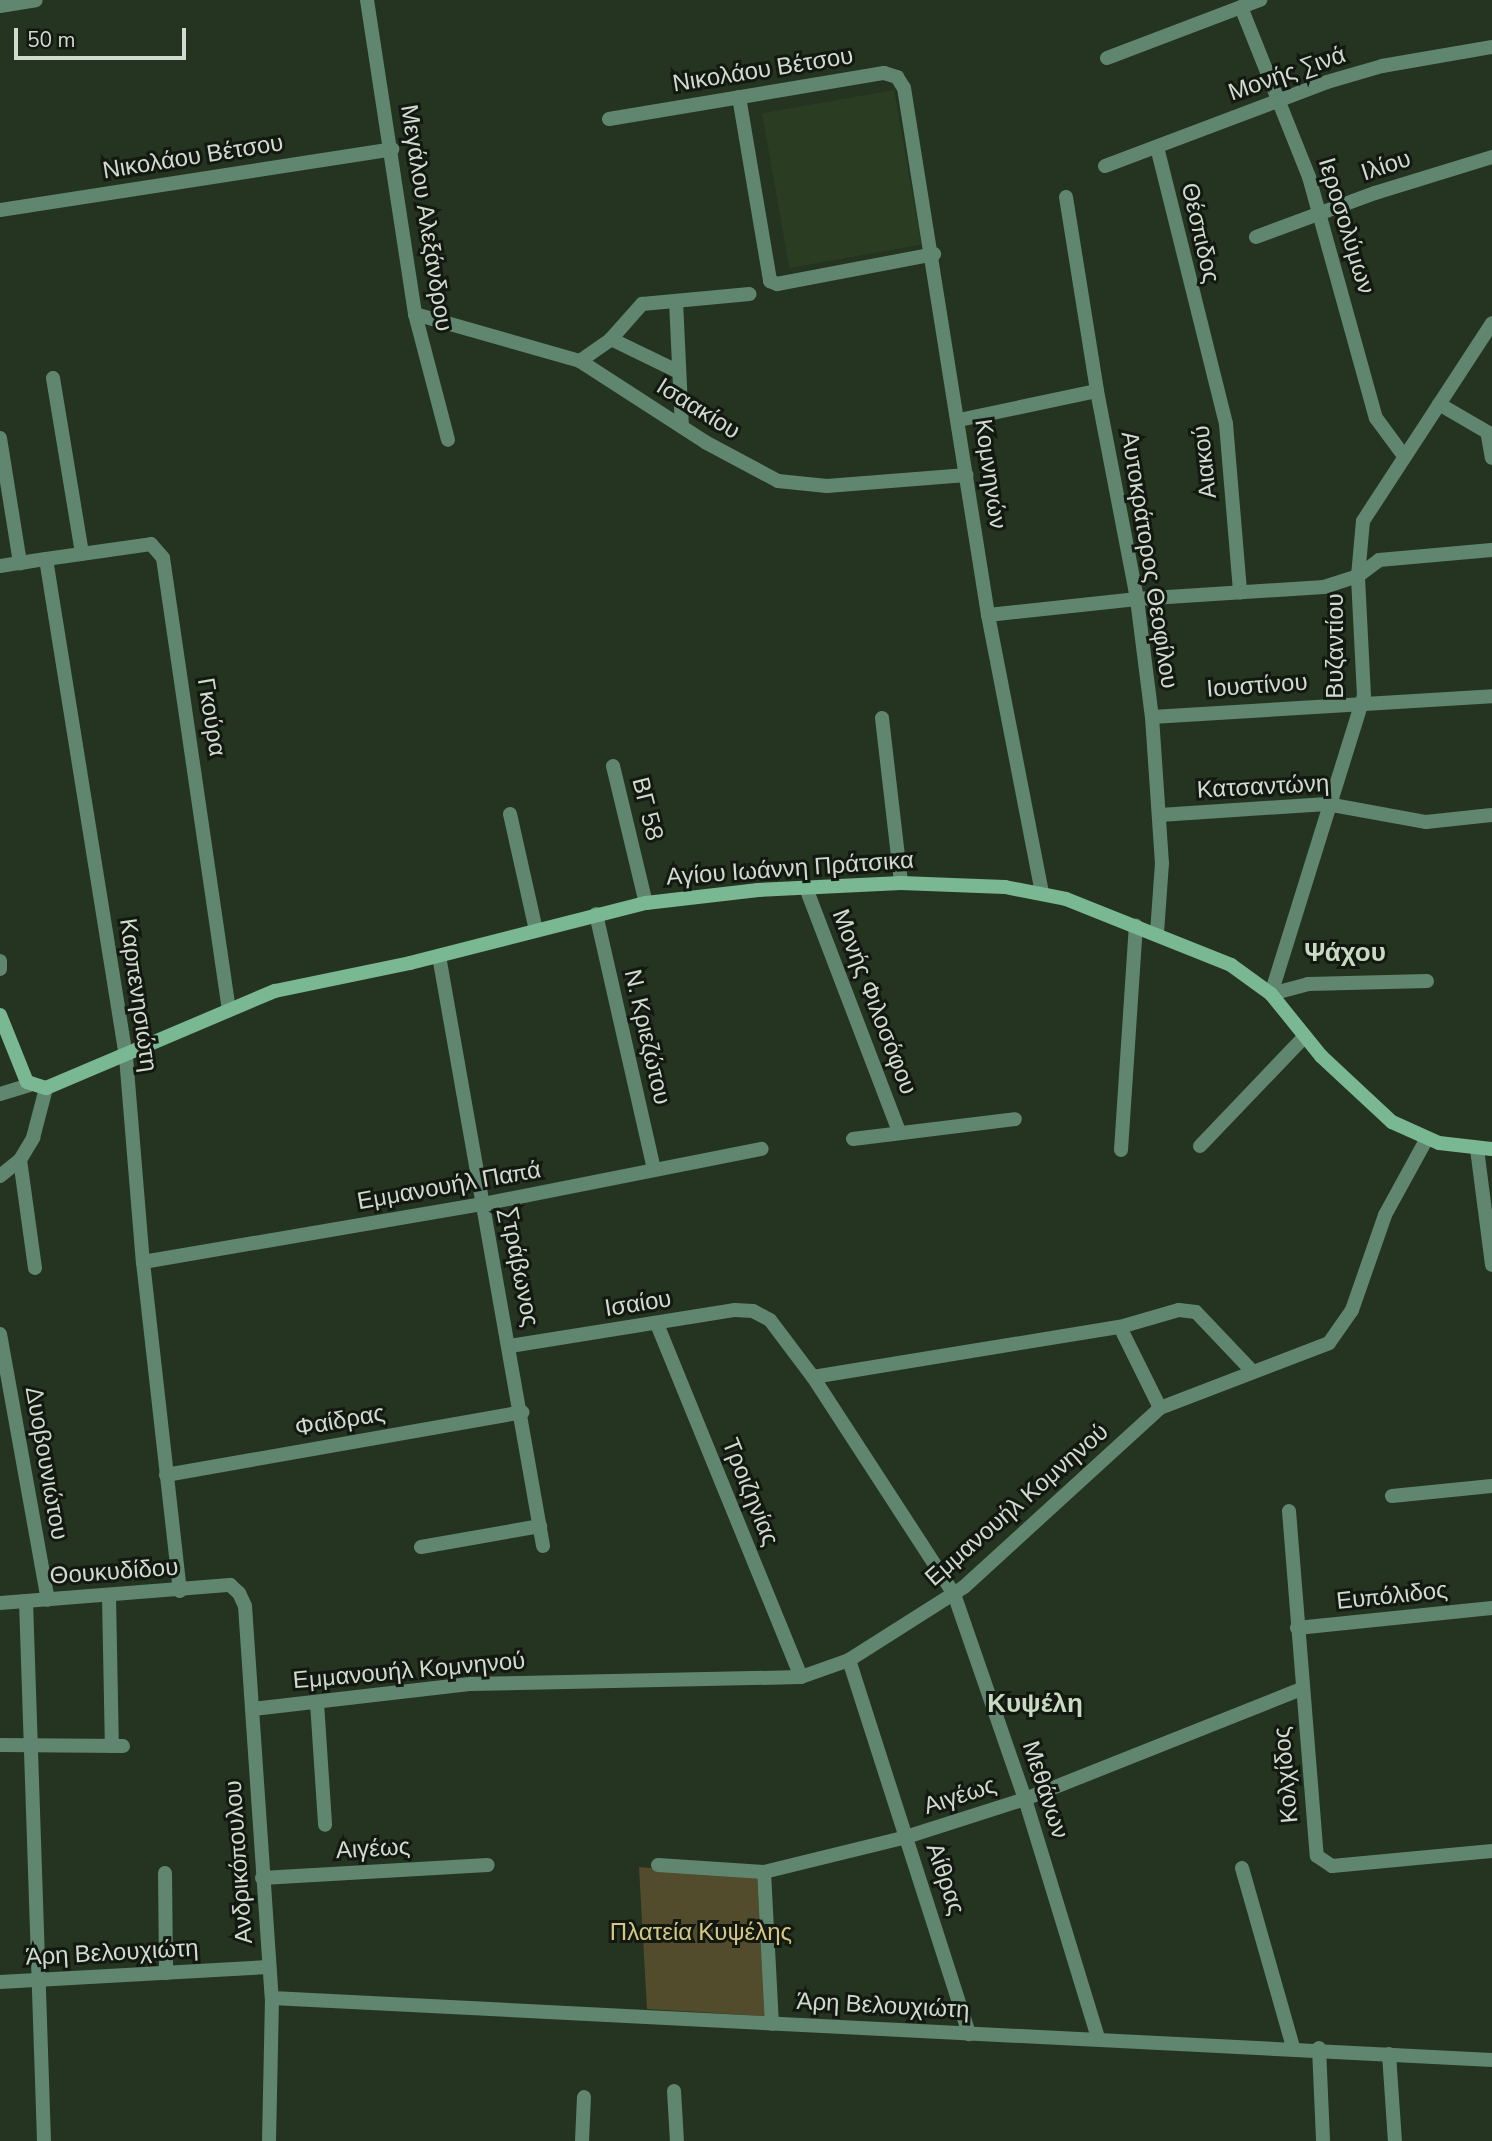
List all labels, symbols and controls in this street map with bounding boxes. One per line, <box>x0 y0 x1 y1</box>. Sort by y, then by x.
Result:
scale bar <box>18 14 189 58</box>
text: 50 m <box>27 26 76 54</box>
street label: Νικολάου Βέτσου <box>671 41 855 99</box>
street label: Μονής Σινά <box>1225 41 1349 107</box>
street label: Μεγάλου Αλεξάνδρου <box>394 103 458 333</box>
street label: Νικολάου Βέτσου <box>101 128 285 186</box>
street label: Ιλίου <box>1358 145 1414 187</box>
street label: Ιεροσολύμων <box>1312 154 1380 298</box>
street label: Θέσπιδος <box>1175 180 1225 286</box>
street label: Ισαακίου <box>651 372 745 446</box>
street label: Κομνηνών <box>968 417 1012 531</box>
street label: Αιακού <box>1187 424 1223 500</box>
street label: Αυτοκράτορος Θεοφίλου <box>1114 429 1184 691</box>
street label: Βυζαντίου <box>1322 593 1350 699</box>
street label: Ιουστίνου <box>1205 668 1309 704</box>
street label: Γκούρα <box>191 676 231 758</box>
street label: Κατσαντώνη <box>1196 769 1330 805</box>
street label: ΒΓ 58 <box>625 774 669 844</box>
street label: Αγίου Ιωάννη Πράτσικα <box>665 846 915 892</box>
street label: Μονής Φιλοσόφου <box>825 905 923 1099</box>
street label: Καρπενησιώτη <box>113 916 163 1074</box>
district label: Ψάχου <box>1304 937 1386 969</box>
street label: Ν. Κριεζώτου <box>617 967 677 1107</box>
street label: Εμμανουήλ Παπά <box>355 1156 543 1216</box>
street label: Στράβωνος <box>493 1205 545 1329</box>
street label: Ισαίου <box>603 1285 673 1323</box>
street label: Δυοβουνιώτου <box>18 1384 74 1542</box>
street label: Φαίδρας <box>293 1399 387 1443</box>
street label: Εμμανουήλ Κομνηνού <box>920 1418 1114 1592</box>
street label: Τροιζηνίας <box>715 1434 785 1550</box>
street label: Θουκυδίδου <box>49 1553 179 1591</box>
street label: Ευπόλιδος <box>1335 1576 1449 1616</box>
street label: Εμμανουήλ Κομνηνού <box>292 1646 526 1696</box>
district label: Κυψέλη <box>987 1688 1083 1720</box>
street label: Κολχίδος <box>1267 1726 1305 1824</box>
street label: Μεθάνων <box>1016 1738 1074 1842</box>
street label: Αιγέως <box>920 1771 1000 1821</box>
street label: Ανδρικόπουλου <box>219 1779 259 1945</box>
street label: Αιγέως <box>335 1833 411 1865</box>
street label: Αίθρας <box>919 1839 971 1919</box>
park label: Πλατεία Κυψέλης <box>610 1919 792 1947</box>
street label: Άρη Βελουχιώτη <box>25 1934 199 1972</box>
street label: Άρη Βελουχιώτη <box>796 1987 970 2025</box>

